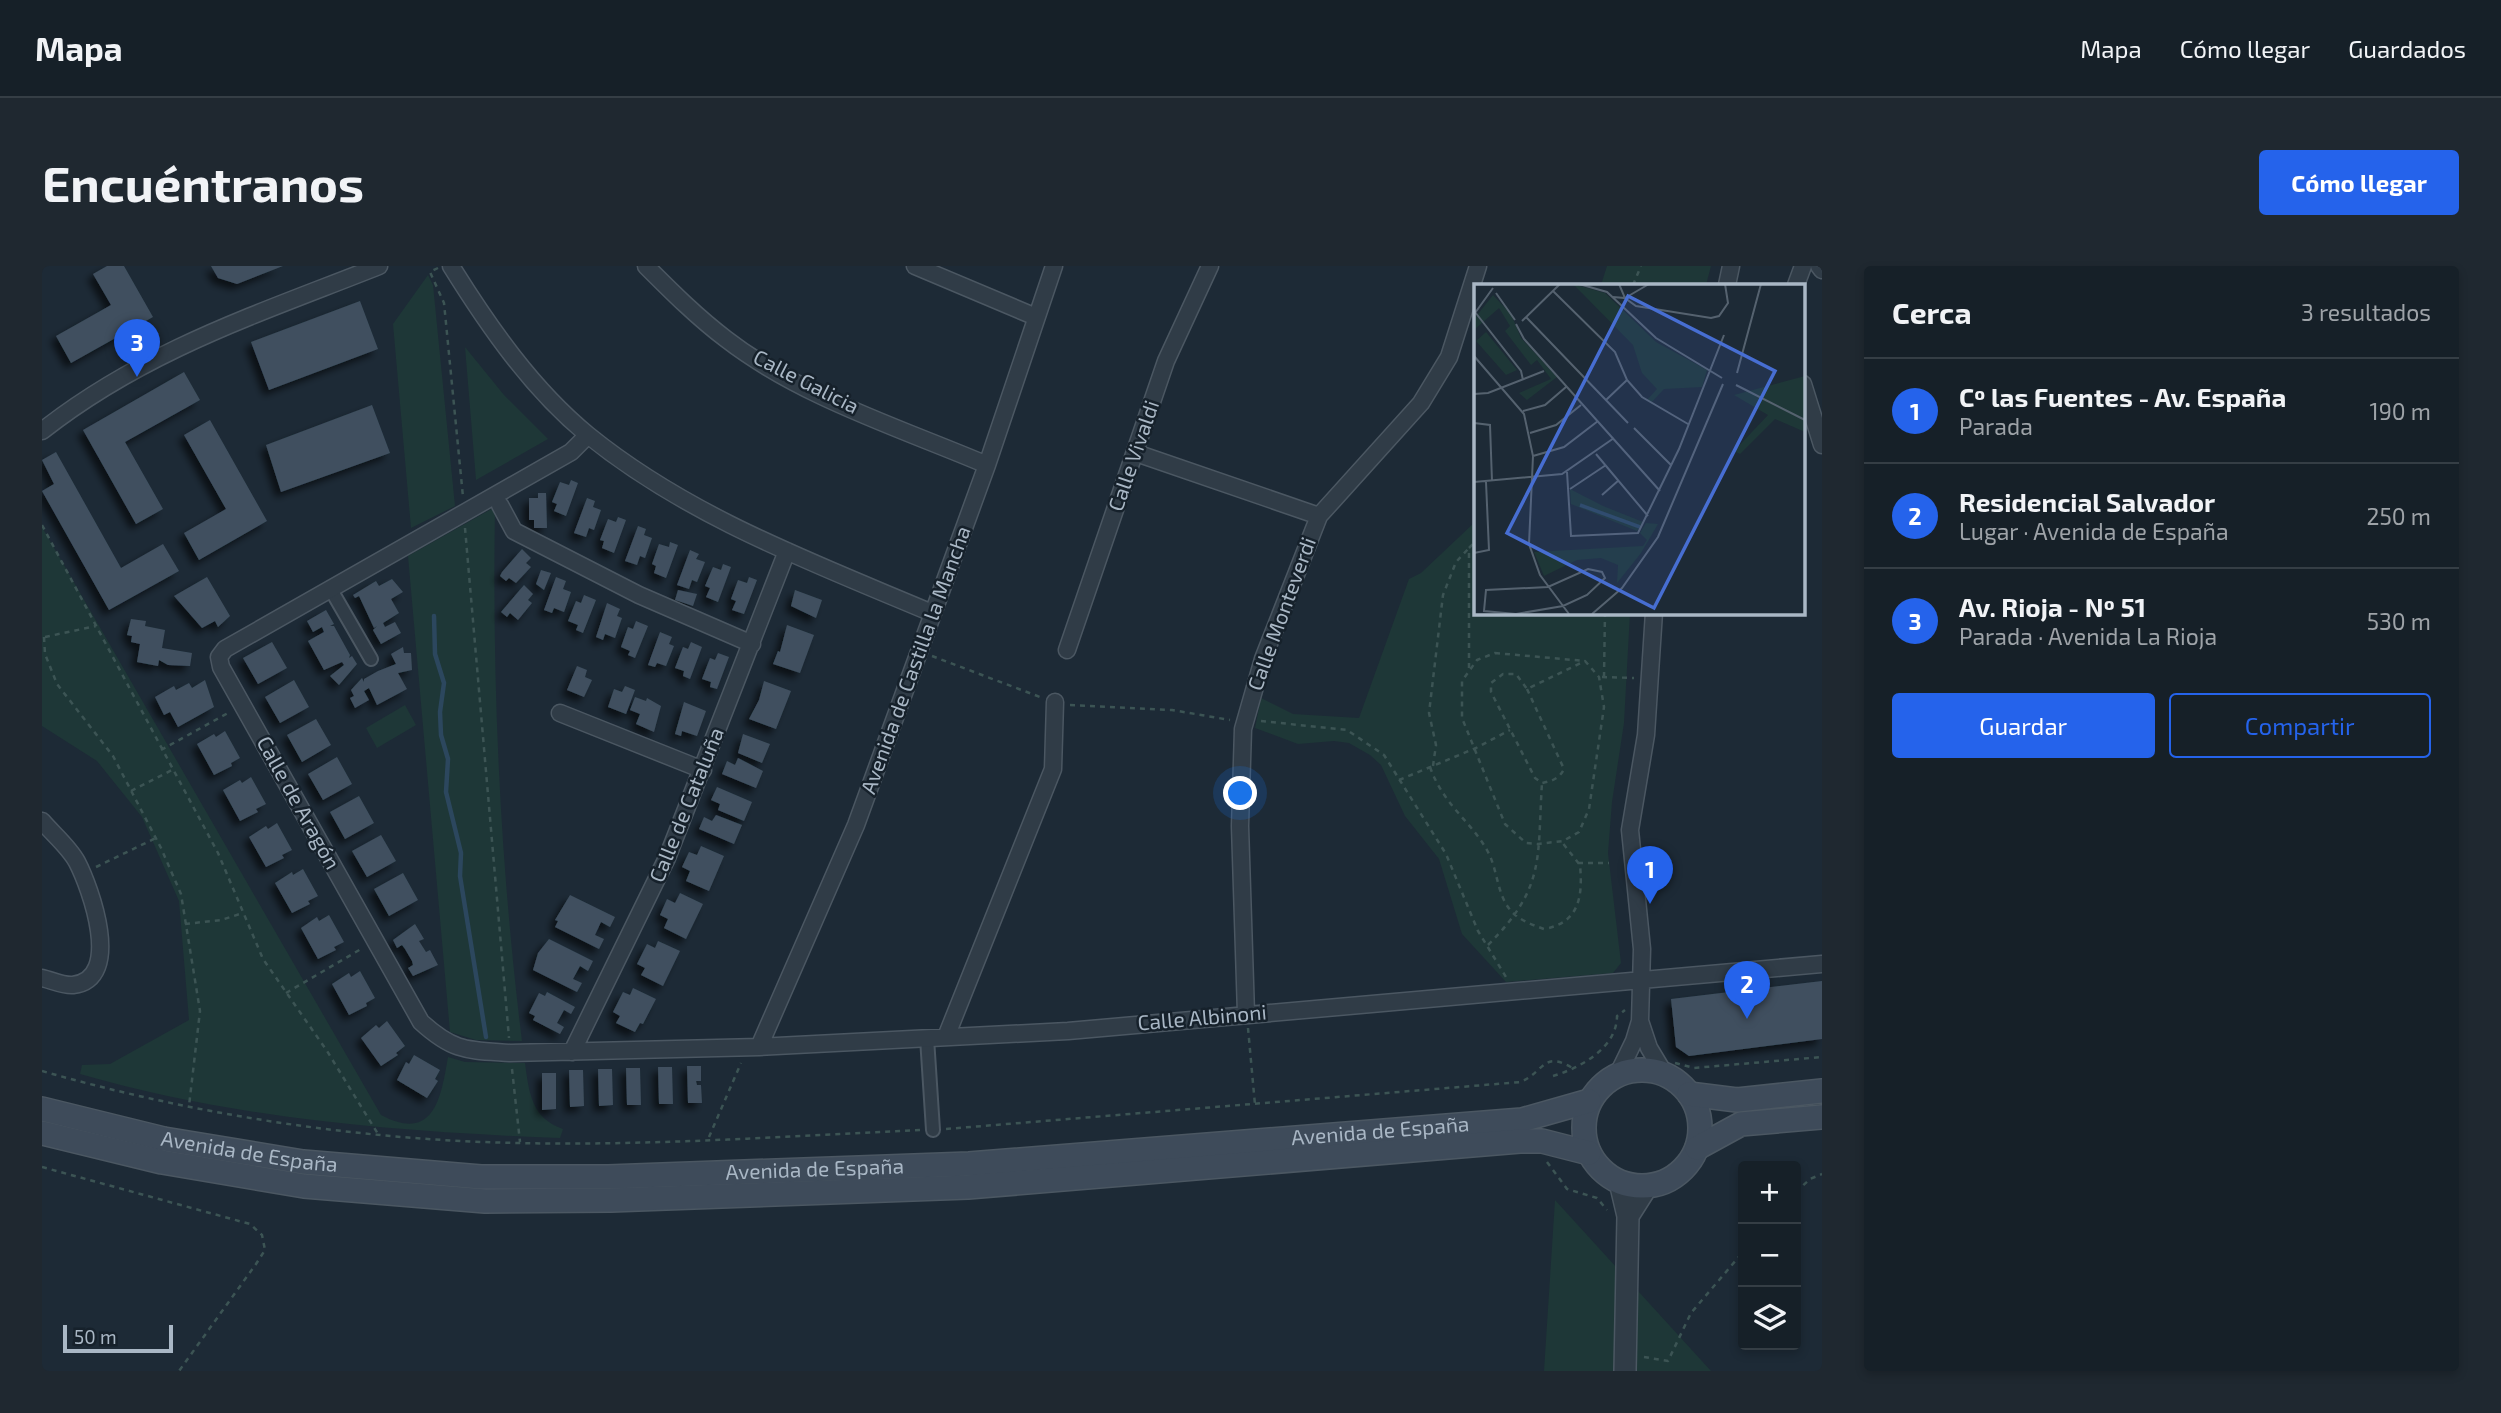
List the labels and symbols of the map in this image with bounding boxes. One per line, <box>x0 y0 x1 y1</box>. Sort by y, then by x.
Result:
inset map <box>1474 284 1804 614</box>
pin: 3 <box>114 319 160 377</box>
street label: Calle Galicia <box>750 343 864 418</box>
street label: Calle Vivaldi <box>1102 397 1163 514</box>
street label: Avenida de Castilla la Mancha <box>854 522 975 797</box>
street label: Calle Monteverdi <box>1241 533 1320 694</box>
street label: Calle de Cataluña <box>643 723 728 886</box>
street label: Calle de Aragón <box>252 731 346 873</box>
your location <box>1223 776 1257 810</box>
pin: 1 <box>1627 846 1673 904</box>
pin: 2 <box>1724 961 1770 1019</box>
street label: Calle Albinoni <box>1136 998 1267 1035</box>
street label: Avenida de España <box>1290 1110 1470 1149</box>
street label: Avenida de España <box>159 1125 339 1176</box>
street label: Avenida de España <box>725 1152 904 1184</box>
scale bar <box>63 1322 173 1354</box>

